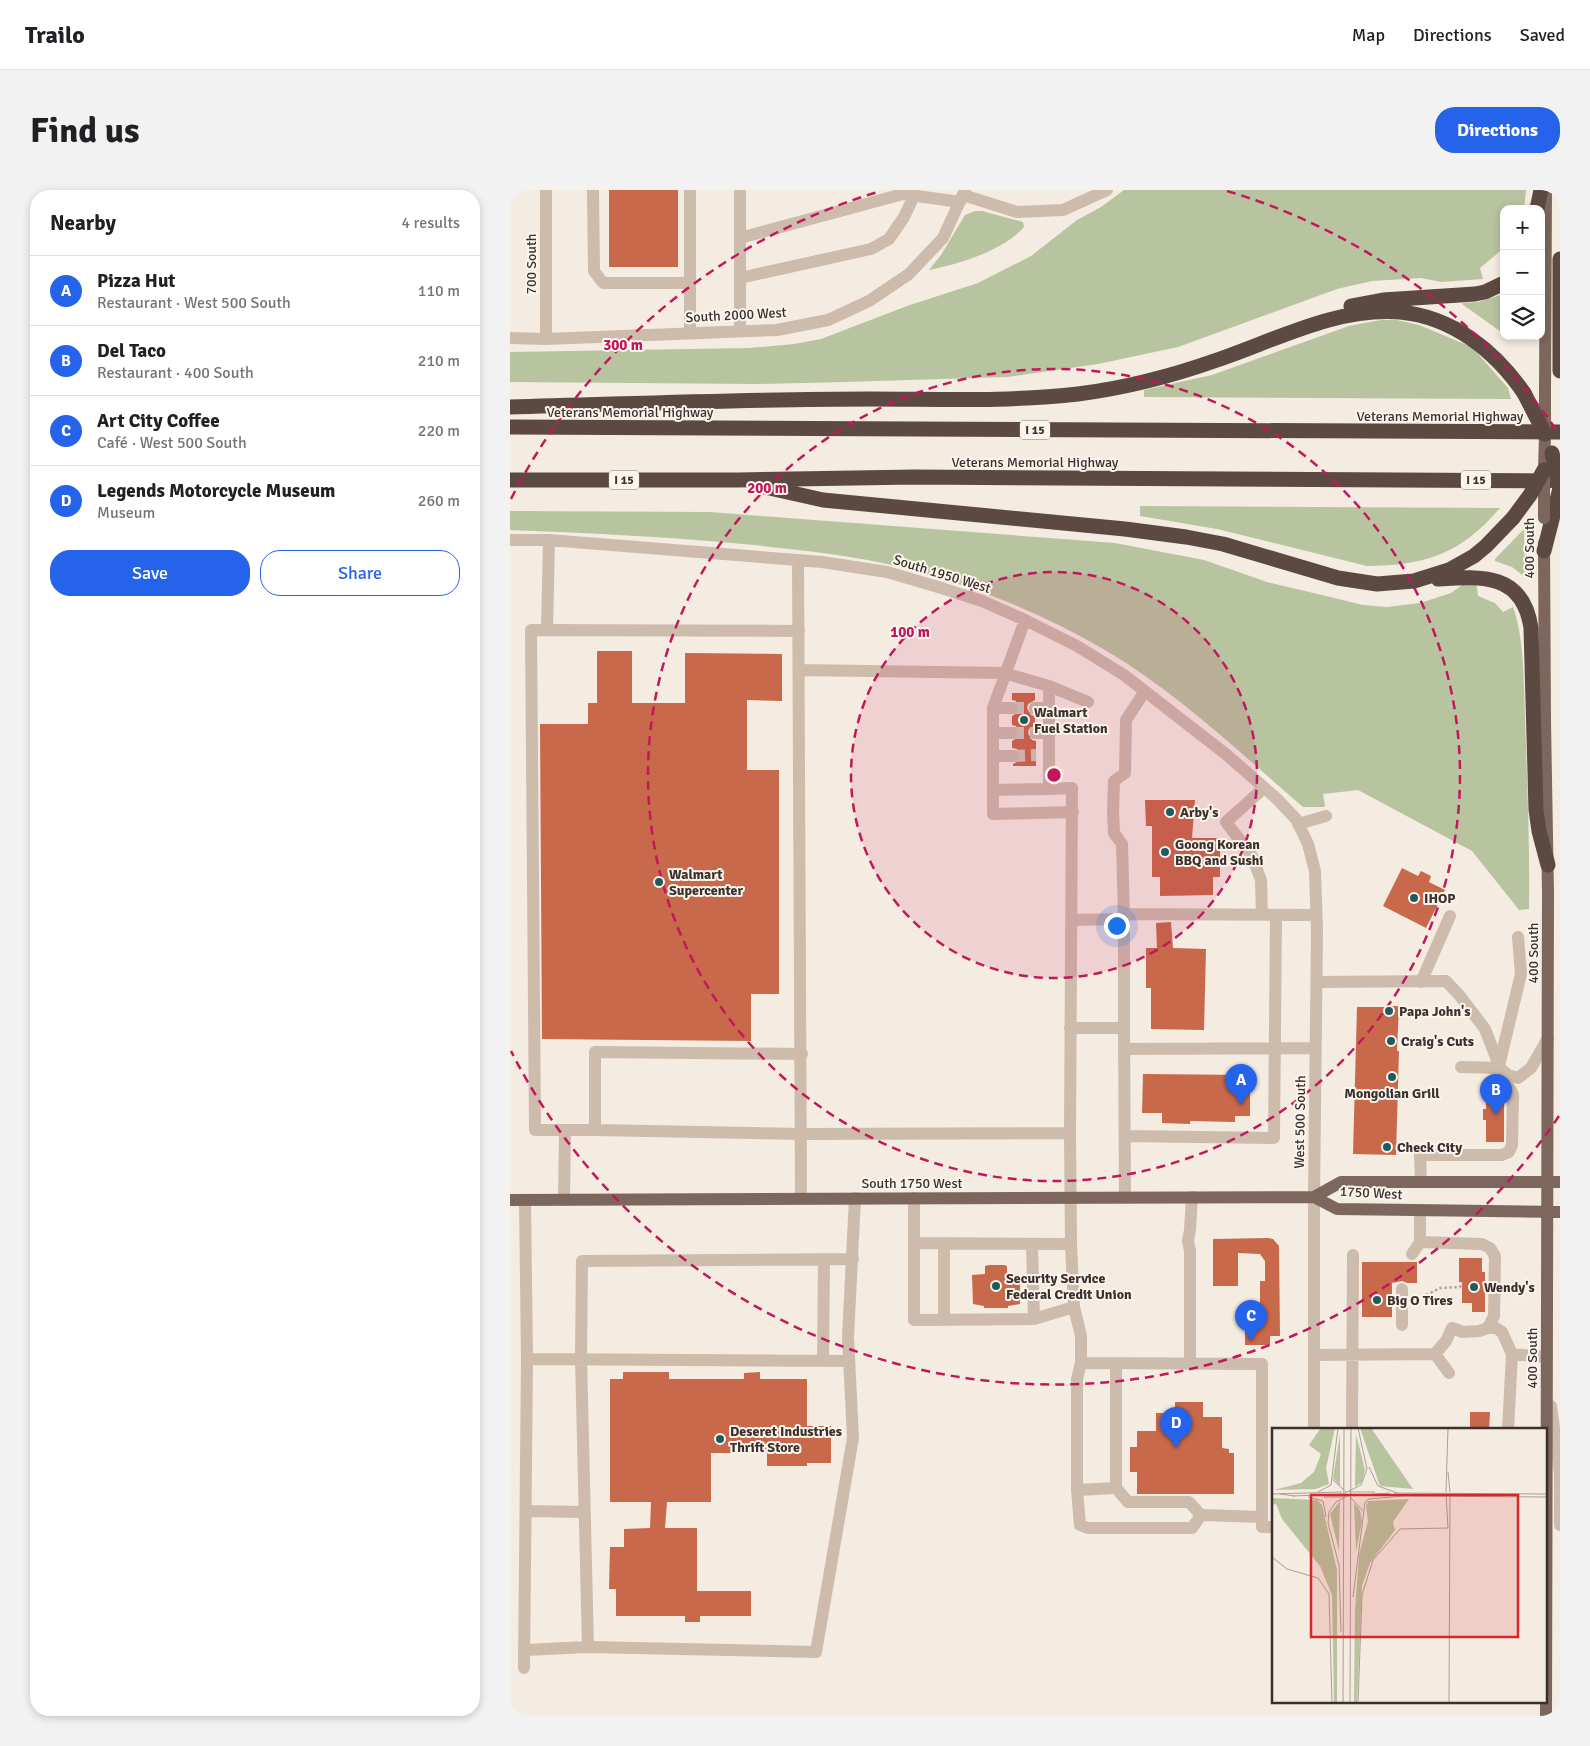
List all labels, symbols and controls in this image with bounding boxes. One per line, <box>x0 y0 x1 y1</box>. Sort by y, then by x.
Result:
text: Trailo <box>25 20 85 50</box>
text: Map <box>1352 24 1385 46</box>
text: Directions <box>1413 24 1492 46</box>
text: Saved <box>1520 24 1565 46</box>
button: Directions <box>1435 107 1560 153</box>
text: Find us <box>30 109 140 152</box>
map controls <box>1500 205 1545 340</box>
button: + <box>1500 205 1545 250</box>
text: Nearby <box>50 210 116 236</box>
text: 4 results <box>401 213 460 233</box>
street label: 700 South <box>523 234 540 295</box>
button: − <box>1500 250 1545 295</box>
text: Pizza Hut <box>97 269 175 293</box>
text: A <box>61 281 71 301</box>
text: 110 m <box>418 281 460 301</box>
text: Restaurant · West 500 South <box>97 293 291 313</box>
button: layers <box>1500 295 1545 340</box>
street label: South 2000 West <box>685 304 787 326</box>
text: 300 m <box>603 336 643 354</box>
text: Del Taco <box>97 339 166 363</box>
text: B <box>61 351 71 371</box>
text: 210 m <box>418 351 460 371</box>
text: Restaurant · 400 South <box>97 363 254 383</box>
street label: Veterans Memorial Highway <box>547 404 714 421</box>
street label: Veterans Memorial Highway <box>1357 408 1524 425</box>
text: Art City Coffee <box>97 409 220 433</box>
road number: I 15 <box>1020 420 1050 440</box>
text: C <box>61 421 71 441</box>
text: 220 m <box>418 421 460 441</box>
text: Café · West 500 South <box>97 433 247 453</box>
street label: Veterans Memorial Highway <box>952 454 1119 471</box>
road number: I 15 <box>609 470 639 490</box>
road number: I 15 <box>1461 470 1491 490</box>
text: Legends Motorcycle Museum <box>97 479 335 503</box>
text: 200 m <box>747 479 787 497</box>
text: D <box>61 491 71 511</box>
text: 260 m <box>418 491 460 511</box>
text: Museum <box>97 503 155 523</box>
street label: 400 South <box>1521 518 1538 579</box>
button: Save <box>50 550 250 596</box>
button: Share <box>260 550 460 596</box>
street label: South 1950 West <box>891 551 993 597</box>
text: 100 m <box>890 623 930 641</box>
place label: Walmart Fuel Station <box>1034 704 1108 737</box>
marker: Walmart Fuel Station <box>1018 714 1030 726</box>
centre of rings <box>1045 766 1063 784</box>
place label: Arby's <box>1180 804 1218 821</box>
marker: Arby's <box>1164 806 1176 818</box>
place label: Goong Korean BBQ and Sushi <box>1175 836 1263 869</box>
marker: Goong Korean BBQ and Sushi <box>1159 846 1171 858</box>
place label: Walmart Supercenter <box>669 866 744 899</box>
marker: Walmart Supercenter <box>653 876 665 888</box>
place label: IHOP <box>1424 890 1456 907</box>
marker: IHOP <box>1408 892 1420 904</box>
your location <box>1104 913 1130 939</box>
street label: 400 South <box>1525 923 1542 984</box>
place label: Papa John's <box>1399 1003 1471 1020</box>
marker: Papa John's <box>1383 1005 1395 1017</box>
place label: Craig's Cuts <box>1401 1033 1474 1050</box>
marker: Craig's Cuts <box>1385 1035 1397 1047</box>
pin: A <box>1225 1064 1257 1105</box>
marker: Mongolian Grill <box>1386 1071 1398 1083</box>
pin: B <box>1480 1074 1512 1115</box>
street label: West 500 South <box>1291 1075 1309 1169</box>
place label: Mongolian Grill <box>1344 1085 1440 1102</box>
place label: Check City <box>1397 1139 1462 1156</box>
marker: Check City <box>1381 1141 1393 1153</box>
street label: South 1750 West <box>861 1175 963 1192</box>
street label: 1750 West <box>1339 1183 1403 1203</box>
place label: Security Service Federal Credit Union <box>1006 1270 1132 1303</box>
place label: Wendy's <box>1484 1279 1535 1296</box>
marker: Security Service Federal Credit Union <box>990 1280 1002 1292</box>
marker: Wendy's <box>1468 1281 1480 1293</box>
place label: Big O Tires <box>1387 1292 1453 1309</box>
marker: Big O Tires <box>1371 1294 1383 1306</box>
pin: C <box>1235 1300 1267 1341</box>
street label: 400 South <box>1524 1328 1541 1389</box>
pin: D <box>1160 1407 1192 1448</box>
place label: Deseret Industries Thrift Store <box>730 1423 842 1456</box>
inset map <box>1272 1428 1548 1704</box>
marker: Deseret Industries Thrift Store <box>714 1433 726 1445</box>

